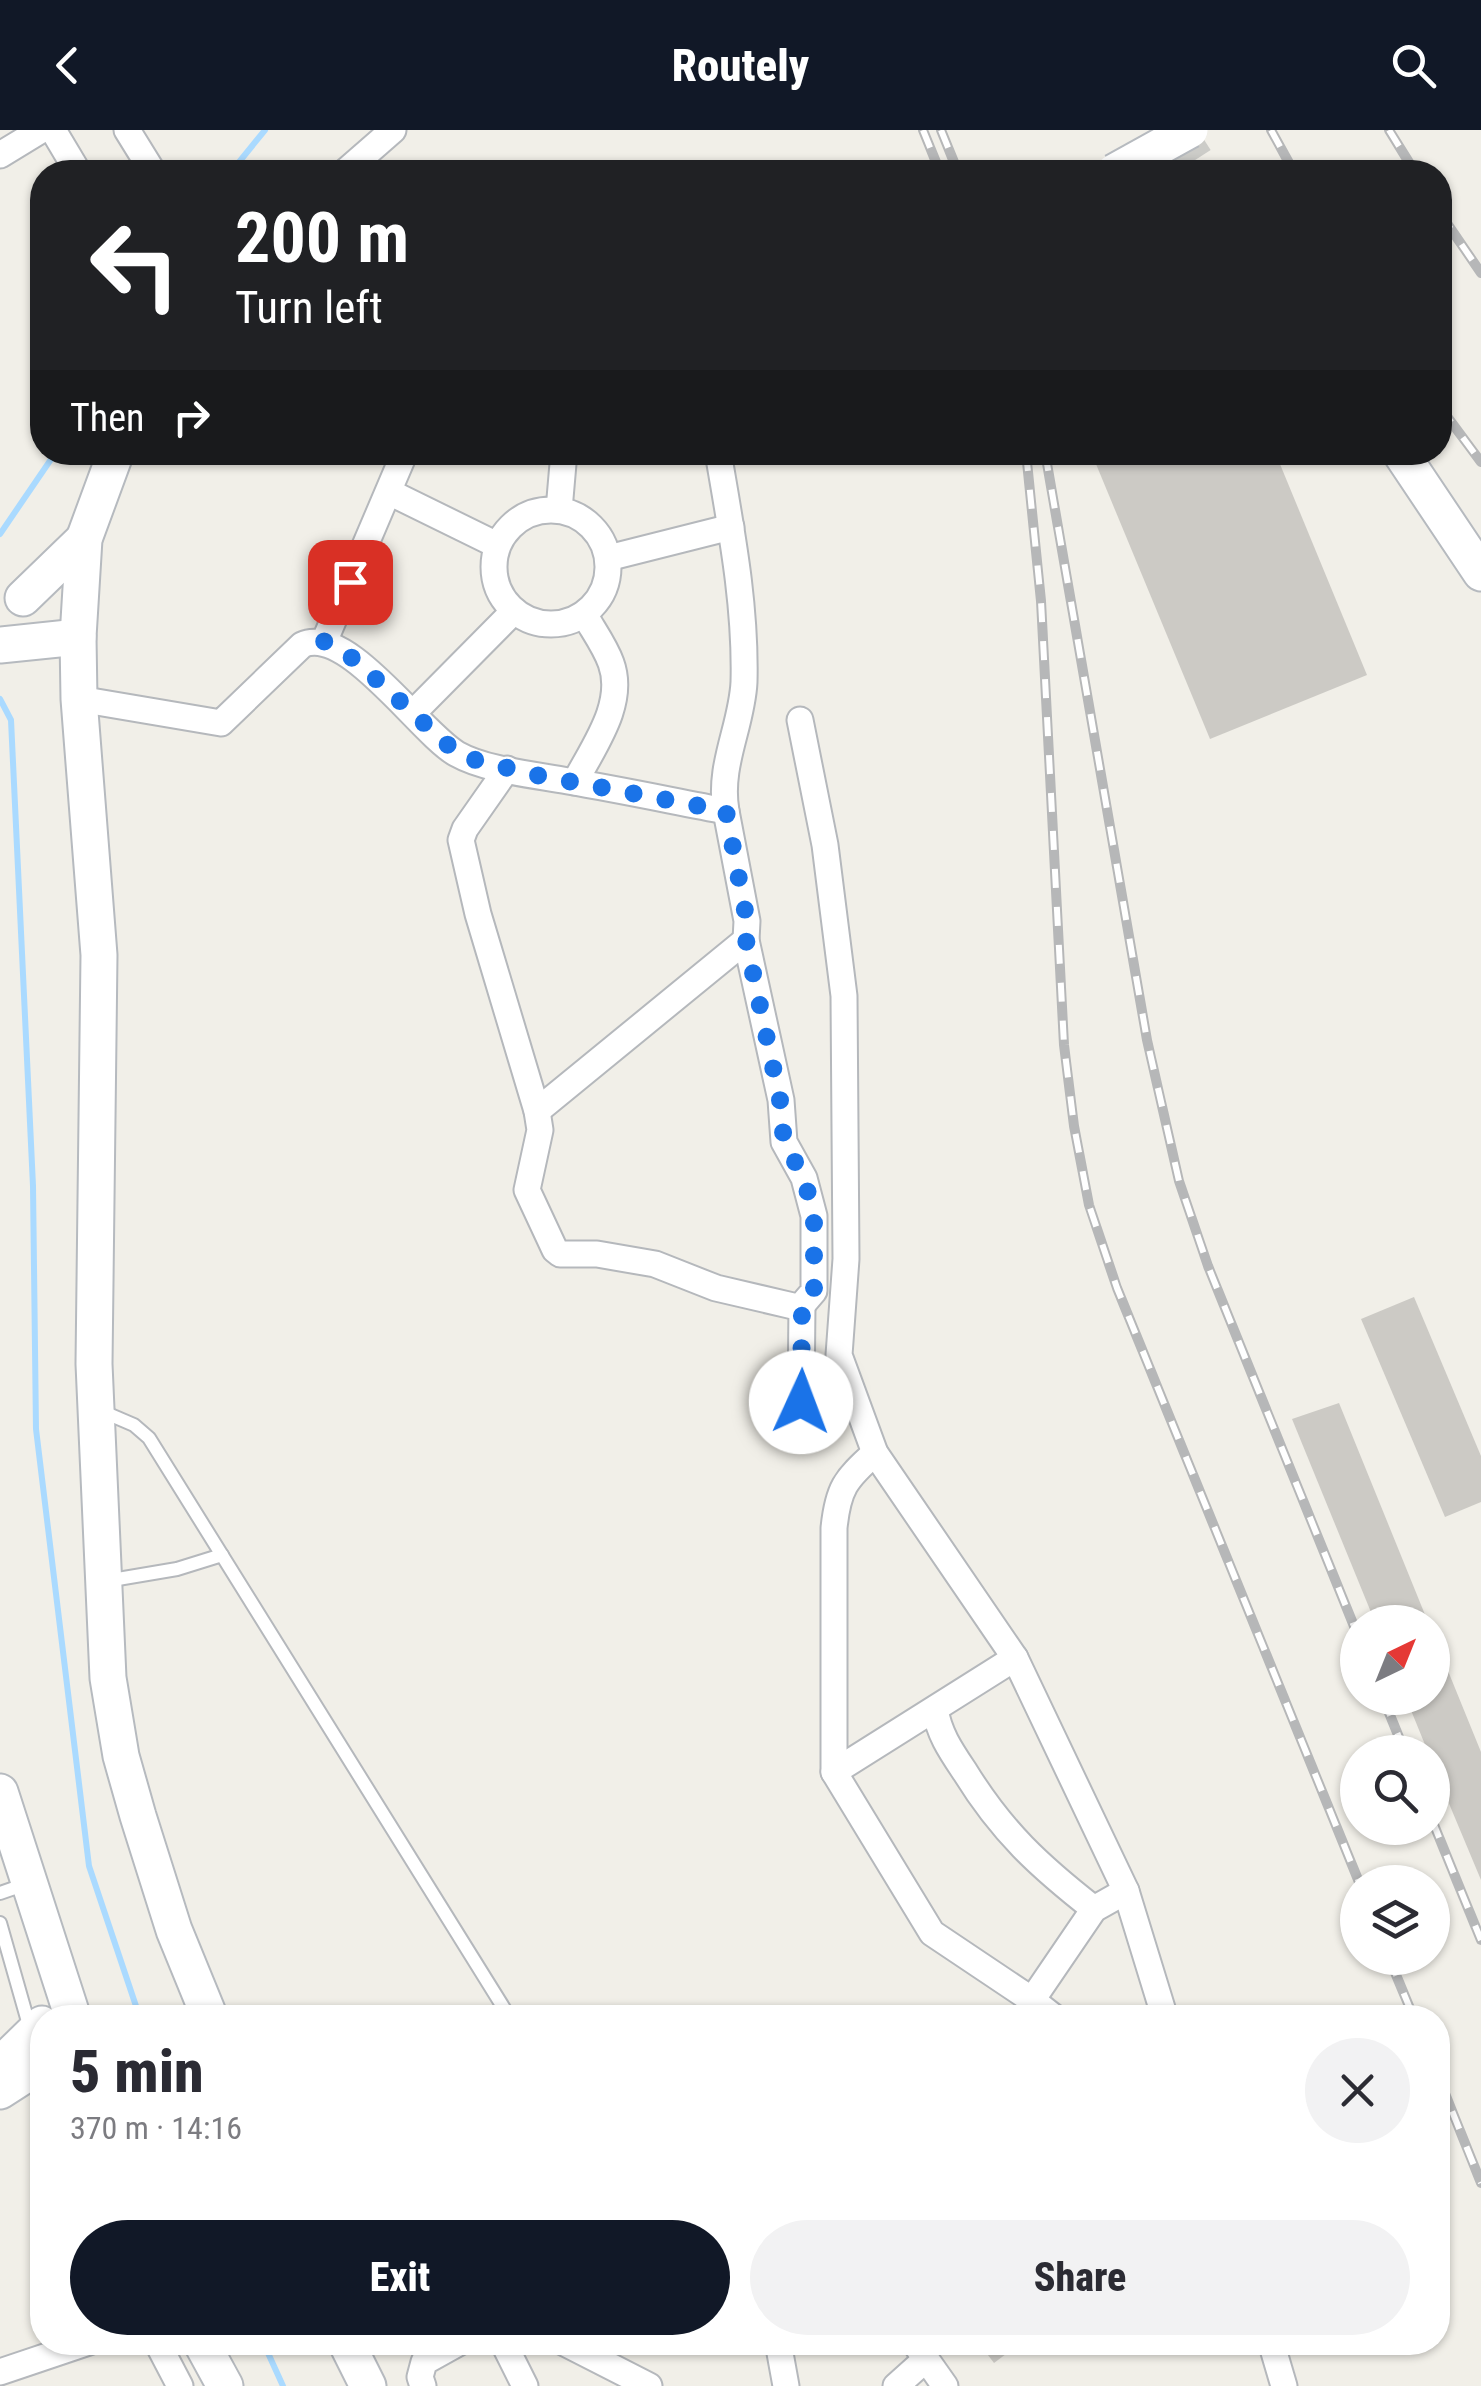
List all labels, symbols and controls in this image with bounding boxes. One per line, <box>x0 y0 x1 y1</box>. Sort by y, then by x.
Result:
icon: back <box>40 38 95 93</box>
icon: search <box>1386 38 1441 93</box>
text: Routely <box>672 39 809 92</box>
text: 200 m <box>235 197 409 279</box>
icon: left <box>70 200 200 330</box>
text: Turn left <box>235 281 383 334</box>
icon: right <box>164 390 219 445</box>
text: Then <box>70 396 144 440</box>
pin <box>308 540 393 625</box>
icon: arrive <box>323 555 378 610</box>
position arrow <box>749 1350 853 1454</box>
north arrow <box>1340 1605 1450 1715</box>
map controls <box>1340 1605 1450 1975</box>
button: search <box>1340 1735 1450 1845</box>
button: layers <box>1340 1865 1450 1975</box>
text: 5 min <box>70 2036 204 2107</box>
button: close <box>1305 2038 1410 2143</box>
text: 370 m · 14:16 <box>70 2109 242 2147</box>
button: Exit <box>70 2220 730 2335</box>
button: Share <box>750 2220 1410 2335</box>

